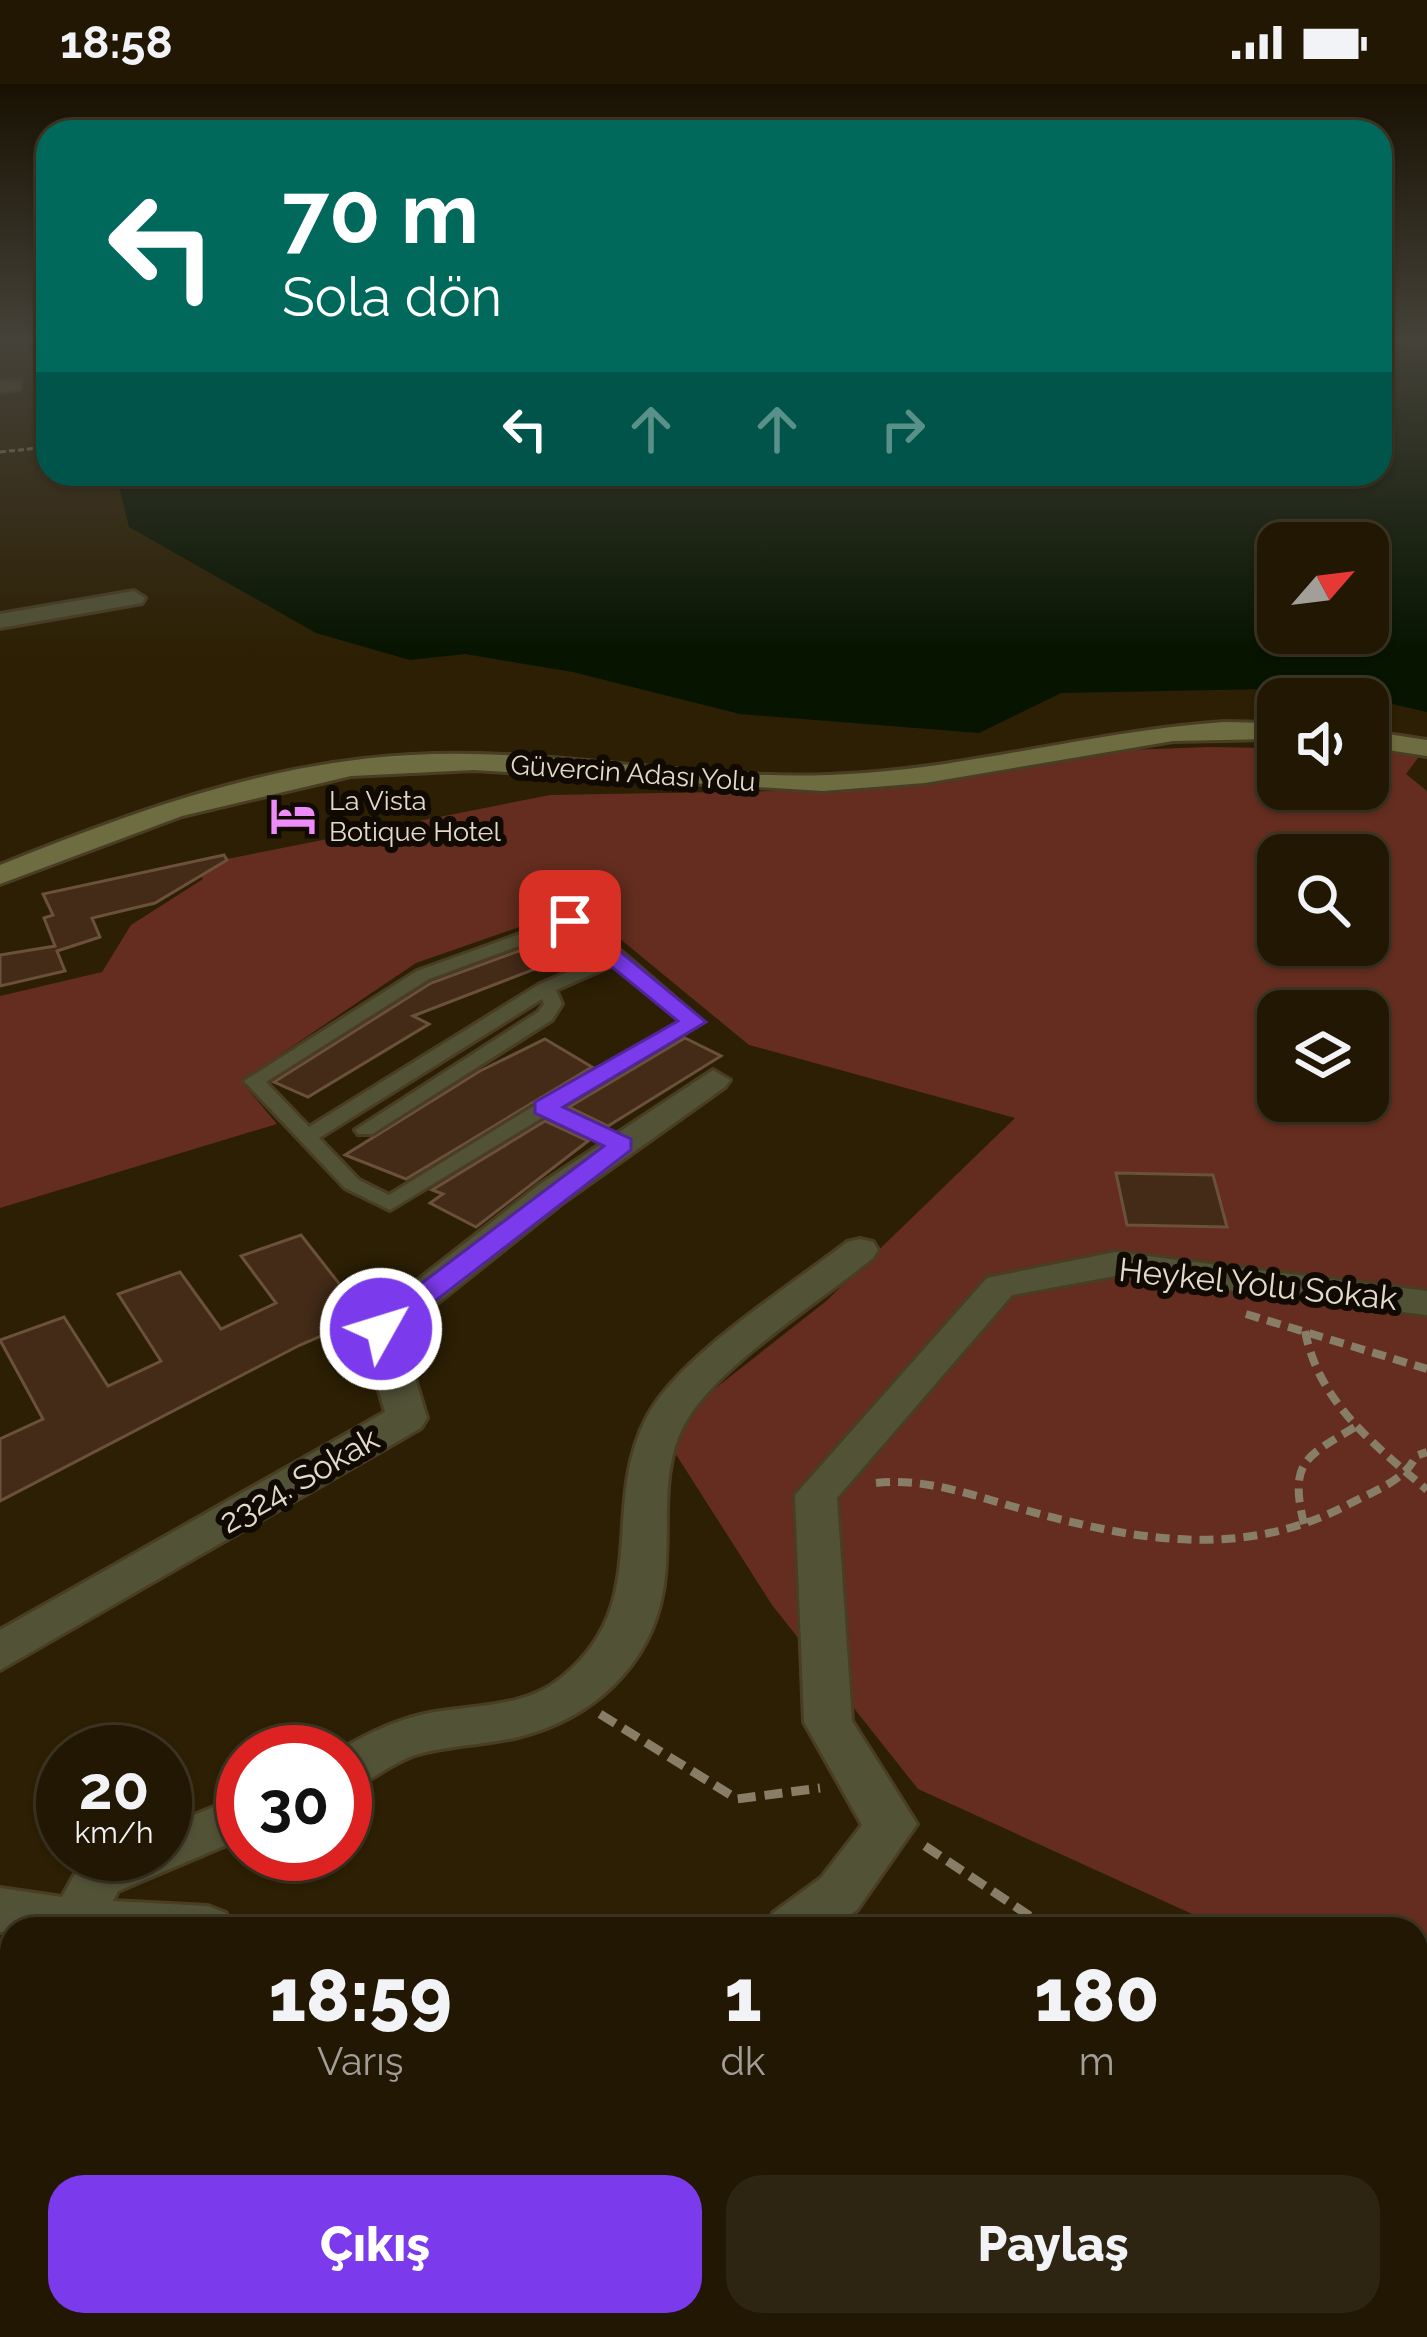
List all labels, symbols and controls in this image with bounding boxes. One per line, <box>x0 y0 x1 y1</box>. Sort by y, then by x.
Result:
text: 18:58 <box>60 16 173 69</box>
text: 70 m <box>282 164 479 263</box>
icon: left <box>84 168 240 324</box>
text: Sola dön <box>282 265 502 329</box>
icon: left <box>492 396 558 462</box>
icon: ahead <box>618 396 684 462</box>
icon: ahead <box>744 396 810 462</box>
icon: right <box>870 396 936 462</box>
north arrow <box>1257 522 1389 654</box>
map controls <box>1257 522 1389 1122</box>
button: sound <box>1257 678 1389 810</box>
street label: Güvercin Adası Yolu <box>509 749 757 797</box>
place label: La Vista Botique Hotel <box>329 785 501 847</box>
hotel icon: La Vista Botique Hotel <box>268 791 318 841</box>
button: search <box>1257 834 1389 966</box>
pin <box>519 870 621 972</box>
icon: arrive <box>537 888 603 954</box>
button: layers <box>1257 990 1389 1122</box>
street label: Heykel Yolu Sokak <box>1117 1250 1400 1318</box>
position arrow <box>318 1266 444 1392</box>
street label: 2324. Sokak <box>212 1419 386 1541</box>
speed limit sign: 30 <box>216 1725 372 1881</box>
text: 20 <box>79 1753 149 1823</box>
text: km/h <box>74 1815 154 1850</box>
text: 18:59 <box>269 1953 452 2038</box>
text: 1 <box>724 1953 762 2038</box>
text: 180 <box>1034 1953 1159 2038</box>
text: Varış <box>317 2038 404 2084</box>
text: dk <box>721 2038 766 2084</box>
text: m <box>1079 2038 1115 2084</box>
button: Çıkış <box>48 2175 702 2313</box>
button: Paylaş <box>726 2175 1380 2313</box>

